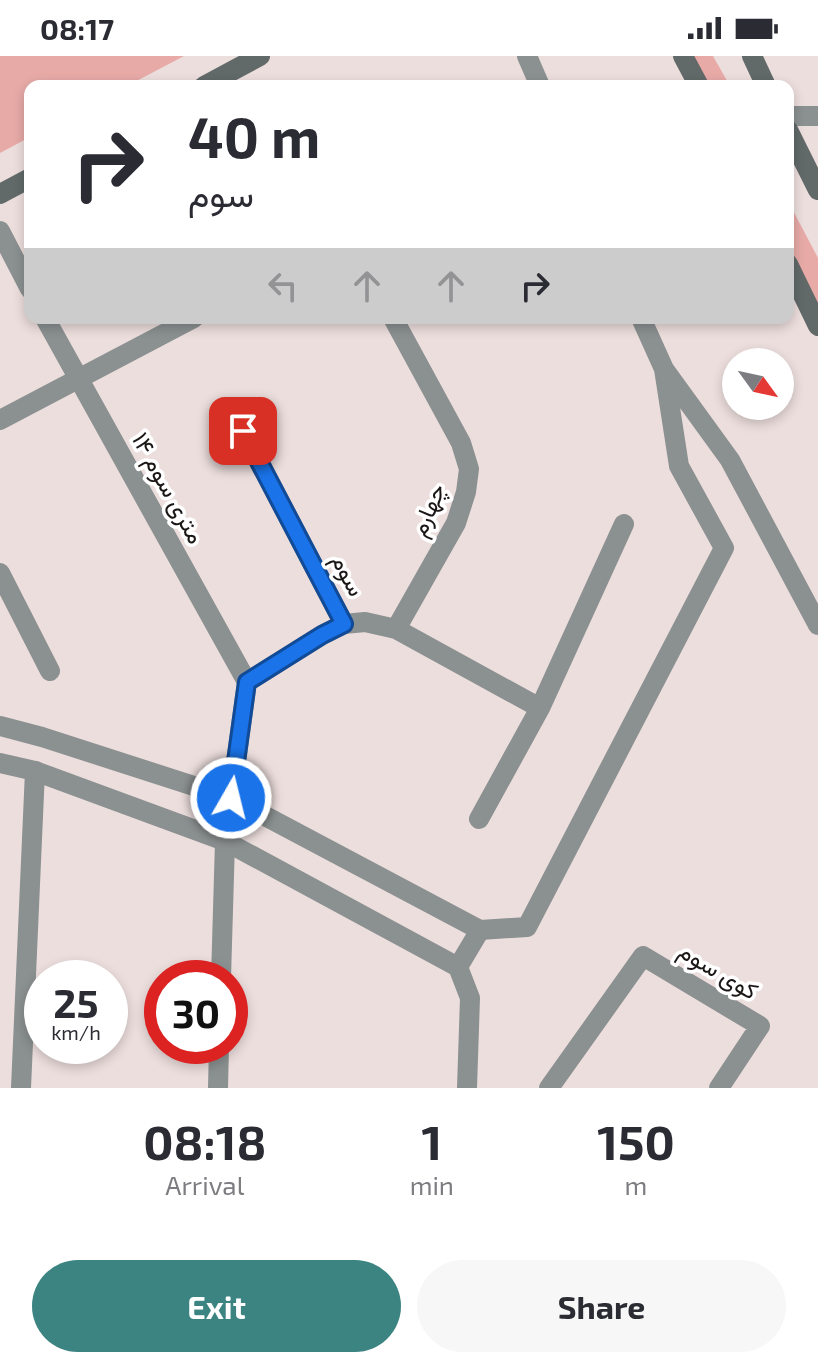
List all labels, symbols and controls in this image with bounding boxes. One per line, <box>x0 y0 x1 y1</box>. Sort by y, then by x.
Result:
text: 08:17 <box>40 10 114 46</box>
text: 40 m <box>188 102 320 169</box>
icon: right <box>56 112 160 216</box>
text: سوم <box>188 171 254 214</box>
icon: left <box>261 264 305 308</box>
icon: ahead <box>345 264 389 308</box>
icon: ahead <box>429 264 473 308</box>
icon: right <box>513 264 557 308</box>
north arrow <box>722 348 794 420</box>
map controls <box>722 348 794 420</box>
pin <box>209 397 277 465</box>
icon: arrive <box>221 409 265 453</box>
street label: ۱۴ متری سوم <box>124 427 212 549</box>
street label: چهارم <box>403 478 453 542</box>
street label: سوم <box>324 548 372 602</box>
position arrow <box>189 756 273 840</box>
street label: کوی سوم <box>672 935 764 1007</box>
speed limit sign: 30 <box>144 960 248 1064</box>
text: 25 <box>53 978 99 1026</box>
text: km/h <box>51 1020 101 1044</box>
text: 08:18 <box>143 1112 266 1170</box>
text: 1 <box>421 1112 442 1170</box>
text: 150 <box>597 1112 675 1170</box>
text: Arrival <box>165 1169 244 1200</box>
text: min <box>410 1169 454 1200</box>
text: m <box>625 1169 647 1200</box>
button: Exit <box>32 1260 401 1352</box>
button: Share <box>417 1260 786 1352</box>

